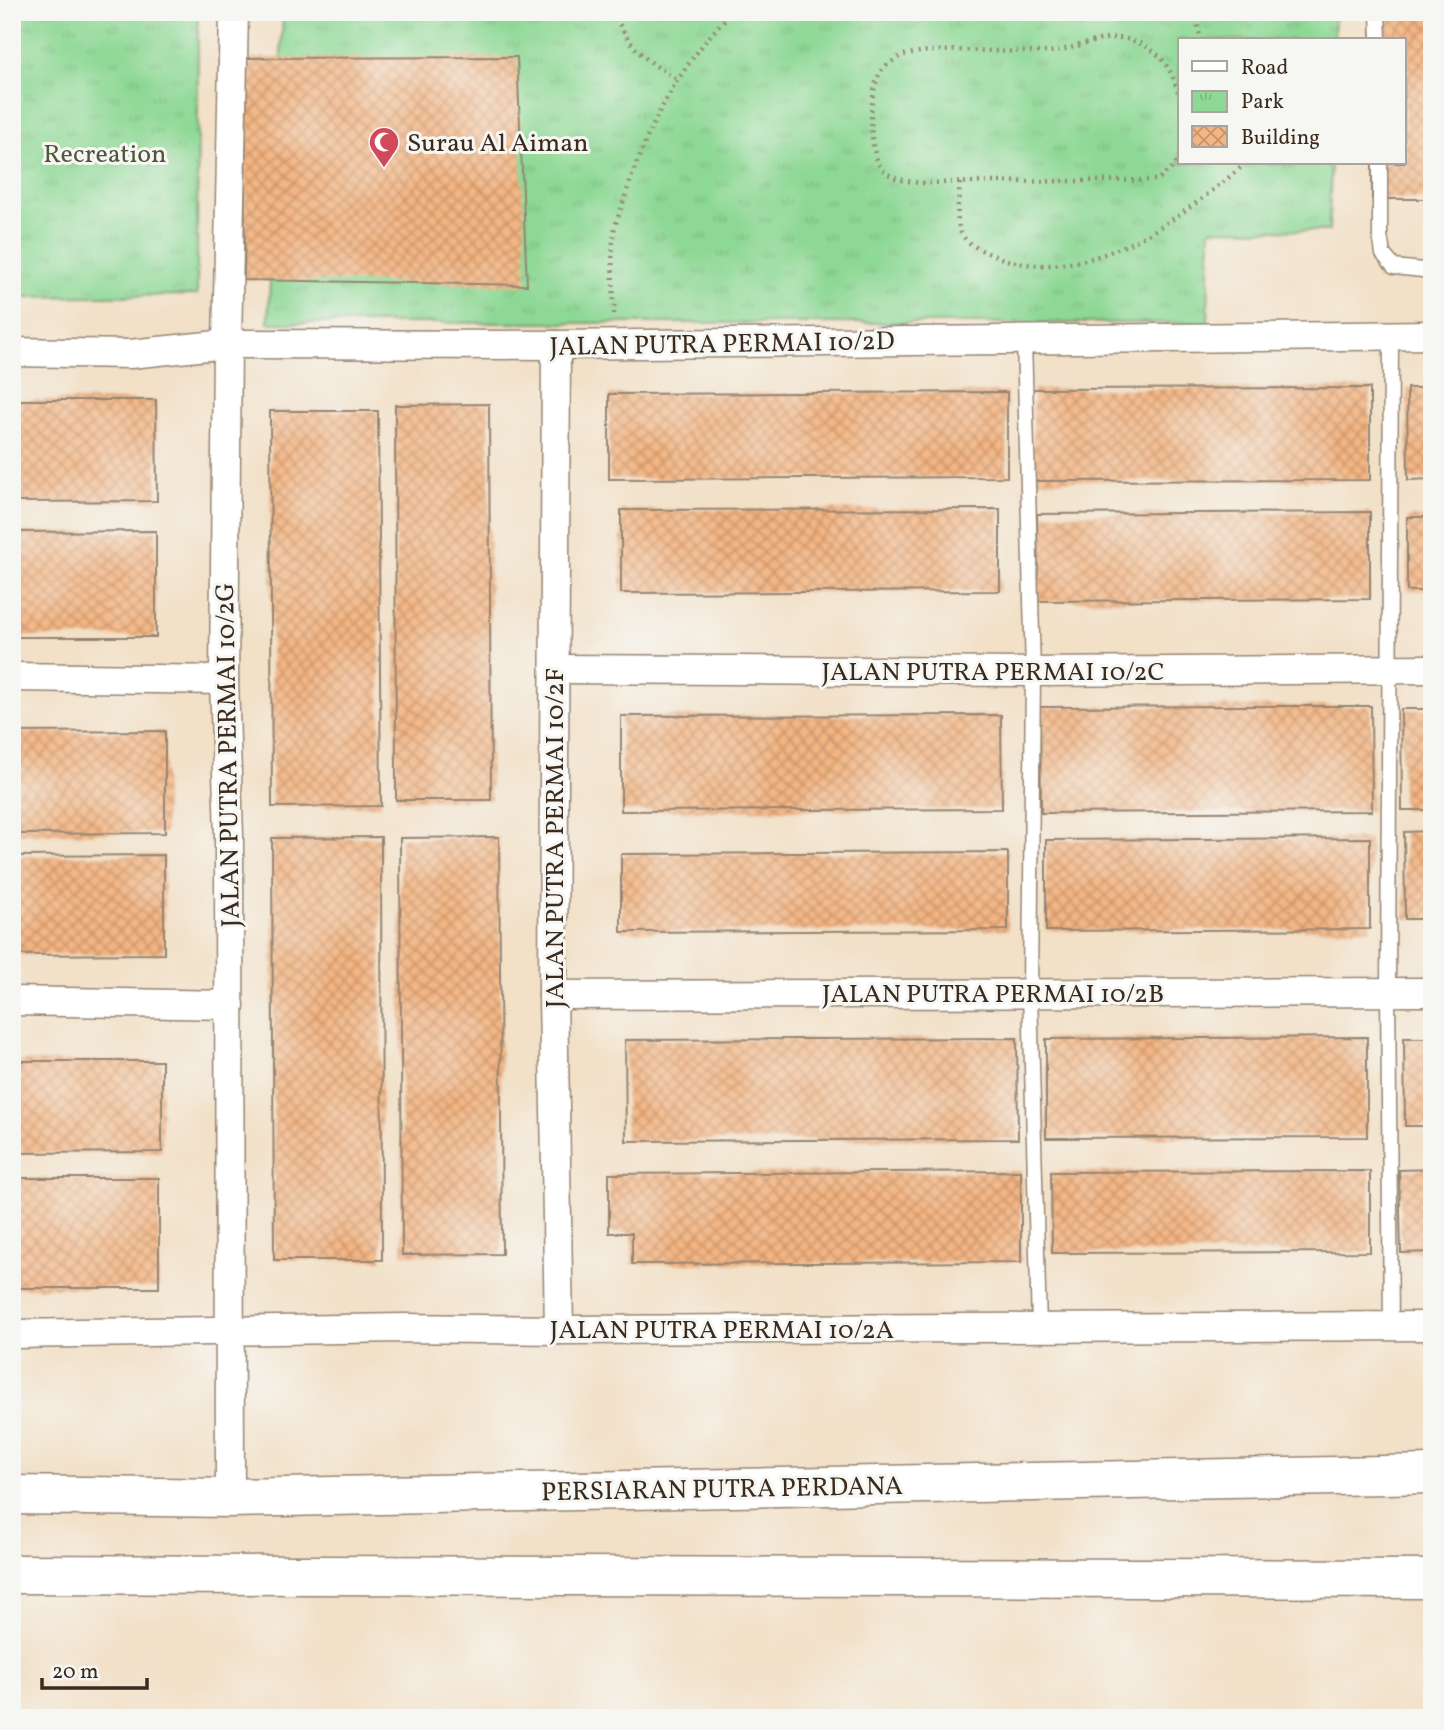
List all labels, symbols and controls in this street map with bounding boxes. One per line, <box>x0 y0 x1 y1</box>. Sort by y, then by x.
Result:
legend <box>1178 38 1406 164</box>
text: Road <box>1241 54 1288 83</box>
text: Park <box>1241 88 1284 117</box>
text: Building <box>1241 124 1320 153</box>
mosque icon: Surau Al Aiman <box>367 125 401 169</box>
place label: Surau Al Aiman <box>407 126 589 162</box>
park label: Recreation <box>43 137 167 173</box>
street label: JALAN PUTRA PERMAI 10/2D <box>549 324 895 366</box>
street label: JALAN PUTRA PERMAI 10/2G <box>208 582 250 928</box>
street label: JALAN PUTRA PERMAI 10/2C <box>822 655 1164 691</box>
street label: JALAN PUTRA PERMAI 10/2F <box>538 668 574 1008</box>
street label: JALAN PUTRA PERMAI 10/2B <box>822 977 1164 1013</box>
street label: JALAN PUTRA PERMAI 10/2A <box>550 1313 894 1349</box>
street label: PERSIARAN PUTRA PERDANA <box>541 1469 903 1511</box>
scale bar <box>42 1646 147 1690</box>
text: 20 m <box>52 1658 98 1687</box>

